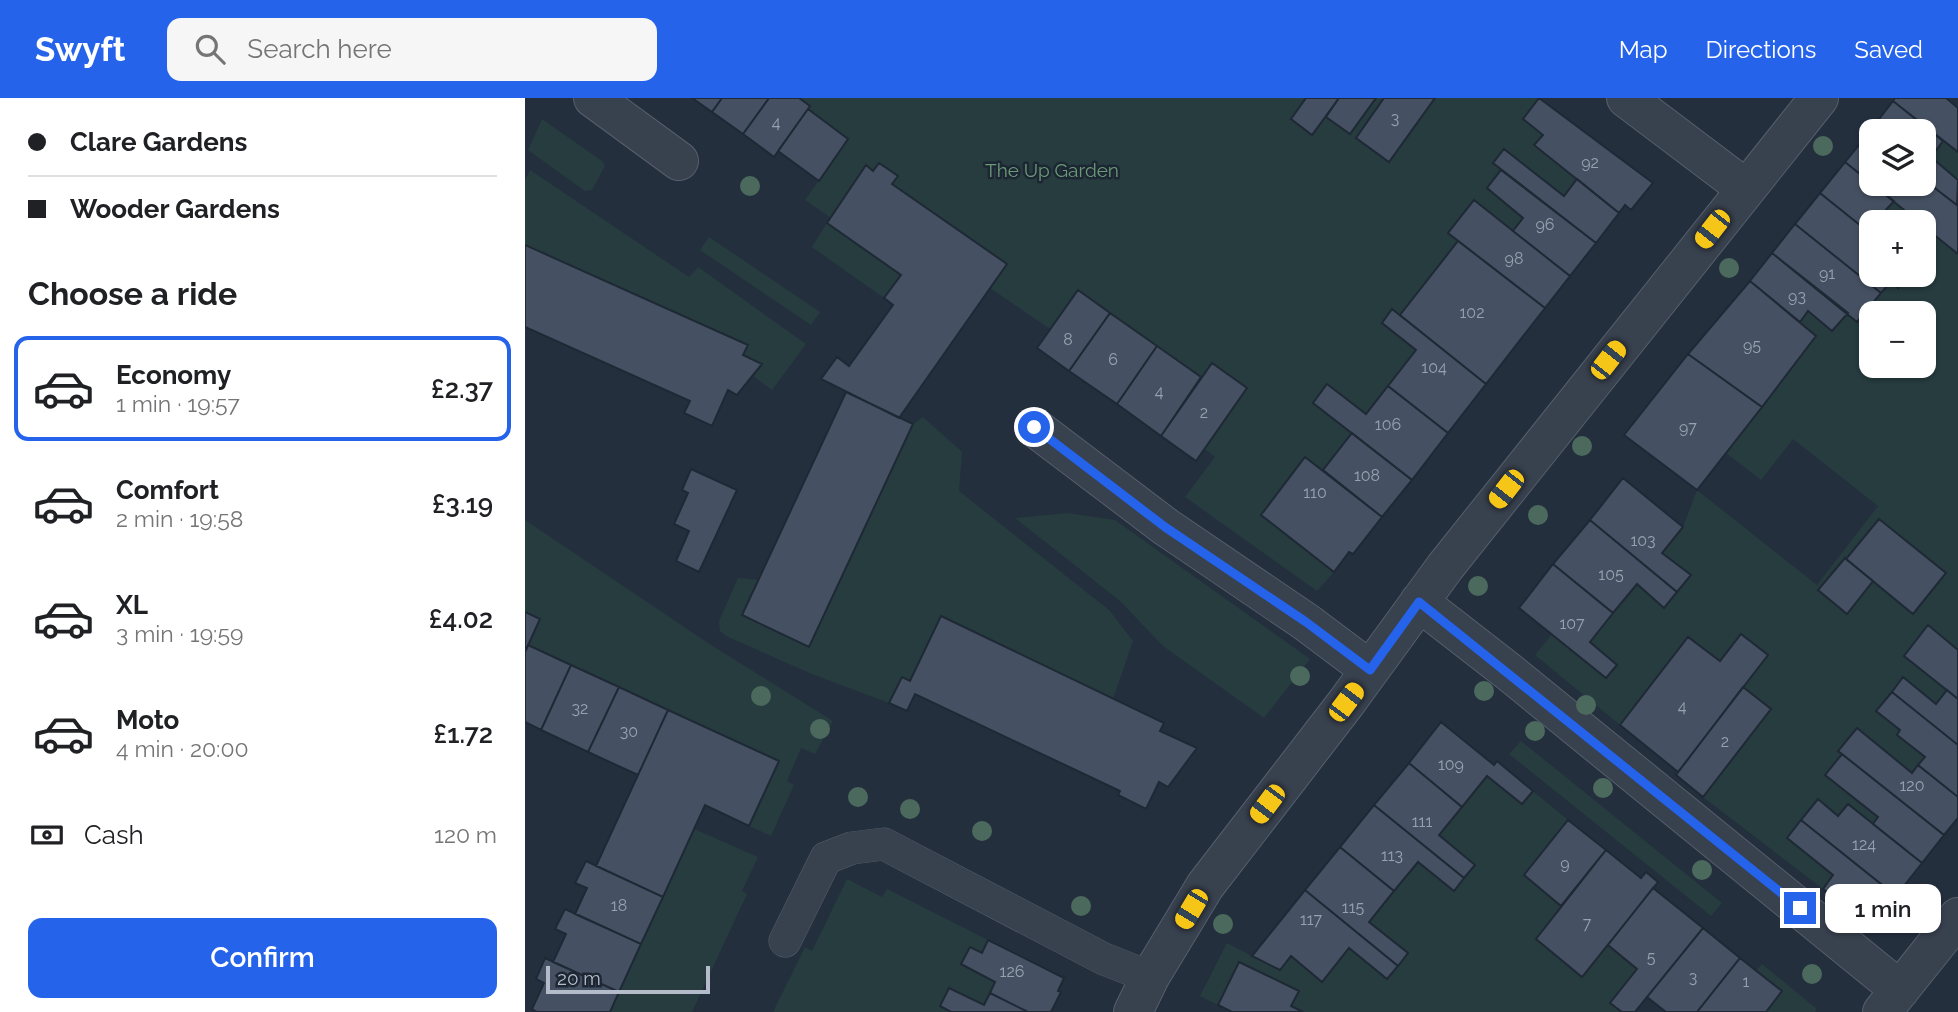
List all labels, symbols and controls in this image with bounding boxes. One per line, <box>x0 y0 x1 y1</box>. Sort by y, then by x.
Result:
search box <box>167 18 657 81</box>
text: Swyft <box>35 30 125 69</box>
icon: search <box>191 30 229 68</box>
text: Search here <box>247 34 392 64</box>
text: Map <box>1619 35 1668 64</box>
text: Directions <box>1706 35 1816 64</box>
text: Saved <box>1854 35 1923 64</box>
house number: 3 <box>1391 109 1399 128</box>
house number: 4 <box>772 113 781 132</box>
map controls <box>1859 119 1936 378</box>
button: layers <box>1859 119 1936 196</box>
text: Clare Gardens <box>70 127 247 157</box>
house number: 92 <box>1581 153 1599 172</box>
park label: The Up Garden <box>985 159 1119 181</box>
text: Wooder Gardens <box>70 194 280 224</box>
car <box>1691 206 1734 252</box>
button: + <box>1859 210 1936 287</box>
house number: 96 <box>1535 215 1555 234</box>
house number: 98 <box>1505 249 1523 268</box>
house number: 91 <box>1819 264 1835 283</box>
text: Choose a ride <box>28 275 237 312</box>
house number: 93 <box>1788 287 1806 306</box>
button: − <box>1859 301 1936 378</box>
house number: 102 <box>1460 303 1484 322</box>
house number: 8 <box>1063 330 1073 349</box>
house number: 95 <box>1743 336 1761 355</box>
car <box>1587 337 1630 383</box>
house number: 6 <box>1108 350 1118 369</box>
icon: car <box>32 357 95 420</box>
house number: 104 <box>1421 358 1447 377</box>
text: Economy <box>116 360 231 390</box>
text: £2.37 <box>431 374 493 404</box>
house number: 4 <box>1155 382 1164 401</box>
text: 1 min · 19:57 <box>116 390 240 417</box>
house number: 2 <box>1200 403 1208 422</box>
route start <box>1018 411 1050 443</box>
house number: 106 <box>1375 415 1401 434</box>
house number: 97 <box>1679 418 1697 437</box>
house number: 108 <box>1354 466 1380 485</box>
car <box>1485 466 1528 512</box>
icon: car <box>32 472 95 535</box>
text: Comfort <box>116 475 219 505</box>
house number: 110 <box>1303 483 1327 502</box>
text: £3.19 <box>432 489 493 519</box>
text: 2 min · 19:58 <box>116 505 243 532</box>
house number: 103 <box>1630 531 1656 550</box>
house number: 105 <box>1598 565 1624 584</box>
icon: car <box>32 587 95 650</box>
text: XL <box>116 590 148 620</box>
text: £4.02 <box>429 604 493 634</box>
house number: 107 <box>1559 614 1585 633</box>
text: 3 min · 19:59 <box>116 620 243 647</box>
car <box>1325 679 1368 725</box>
house number: 4 <box>1678 697 1687 716</box>
house number: 32 <box>572 699 588 718</box>
icon: car <box>32 702 95 765</box>
text: Moto <box>116 705 179 735</box>
text: £1.72 <box>434 719 493 749</box>
house number: 30 <box>620 722 638 741</box>
house number: 2 <box>1721 732 1729 751</box>
text: 4 min · 20:00 <box>116 735 249 762</box>
house number: 109 <box>1438 755 1464 774</box>
house number: 120 <box>1900 776 1924 795</box>
car <box>1246 781 1289 827</box>
house number: 111 <box>1412 812 1432 831</box>
icon: cash <box>28 816 66 854</box>
text: Cash <box>84 820 144 850</box>
text: 120 m <box>434 821 497 848</box>
house number: 124 <box>1852 835 1876 854</box>
house number: 113 <box>1381 846 1403 865</box>
house number: 9 <box>1560 854 1570 873</box>
callout: 1 min <box>1825 884 1940 932</box>
car <box>1172 886 1211 932</box>
route end <box>1784 892 1816 924</box>
text: 1 min <box>1854 895 1912 922</box>
house number: 18 <box>611 896 627 915</box>
house number: 115 <box>1342 898 1364 917</box>
house number: 117 <box>1300 910 1323 929</box>
house number: 7 <box>1583 914 1592 933</box>
button: Confirm <box>28 918 497 998</box>
house number: 5 <box>1647 948 1656 967</box>
house number: 126 <box>1000 962 1024 981</box>
scale bar <box>546 963 711 995</box>
text: 20 m <box>557 967 601 989</box>
house number: 3 <box>1689 968 1697 987</box>
house number: 1 <box>1743 972 1750 991</box>

